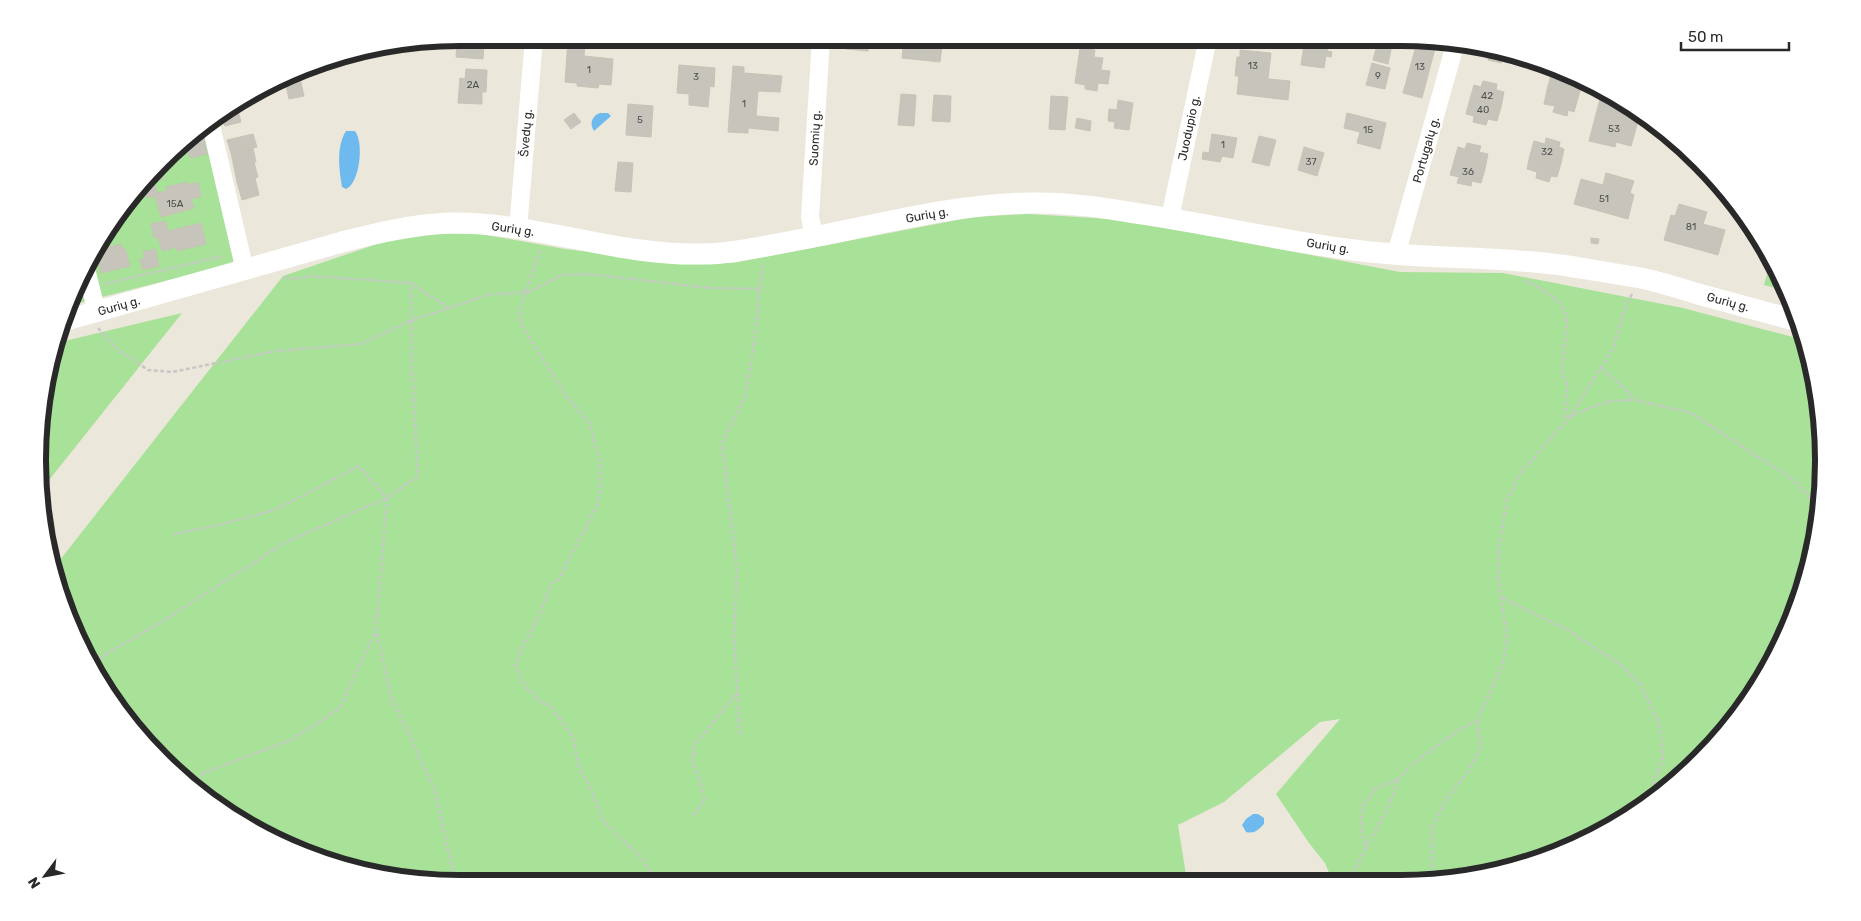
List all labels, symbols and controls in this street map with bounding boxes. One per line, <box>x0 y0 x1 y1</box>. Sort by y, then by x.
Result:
scale bar <box>1681 20 1788 52</box>
text: 50 m <box>1688 28 1723 46</box>
house number: 13 <box>1248 60 1258 72</box>
house number: 13 <box>1415 61 1425 73</box>
house number: 1 <box>587 64 591 76</box>
house number: 9 <box>1375 70 1381 82</box>
house number: 3 <box>693 71 699 83</box>
house number: 2A <box>467 79 480 91</box>
house number: 42 <box>1481 90 1493 102</box>
street label: Juodupio g. <box>1175 94 1203 162</box>
house number: 1 <box>742 98 746 110</box>
house number: 40 <box>1477 104 1489 116</box>
street label: Švedų g. <box>517 108 535 158</box>
street label: Suomių g. <box>807 110 823 166</box>
house number: 5 <box>637 114 643 126</box>
street label: Portugalų g. <box>1410 115 1442 185</box>
house number: 53 <box>1608 123 1620 135</box>
house number: 15 <box>1363 124 1373 136</box>
house number: 1 <box>1221 139 1225 151</box>
house number: 32 <box>1541 146 1553 158</box>
house number: 37 <box>1305 156 1317 168</box>
house number: 36 <box>1462 166 1474 178</box>
house number: 51 <box>1599 193 1609 205</box>
house number: 15A <box>167 198 184 210</box>
street label: Gurių g. <box>905 204 949 226</box>
street label: Gurių g. <box>491 219 535 239</box>
house number: 81 <box>1686 221 1696 233</box>
street label: Gurių g. <box>1306 236 1350 256</box>
street label: Gurių g. <box>1705 290 1751 314</box>
street label: Gurių g. <box>96 293 142 319</box>
north arrow <box>20 851 70 901</box>
text: N <box>25 874 44 891</box>

